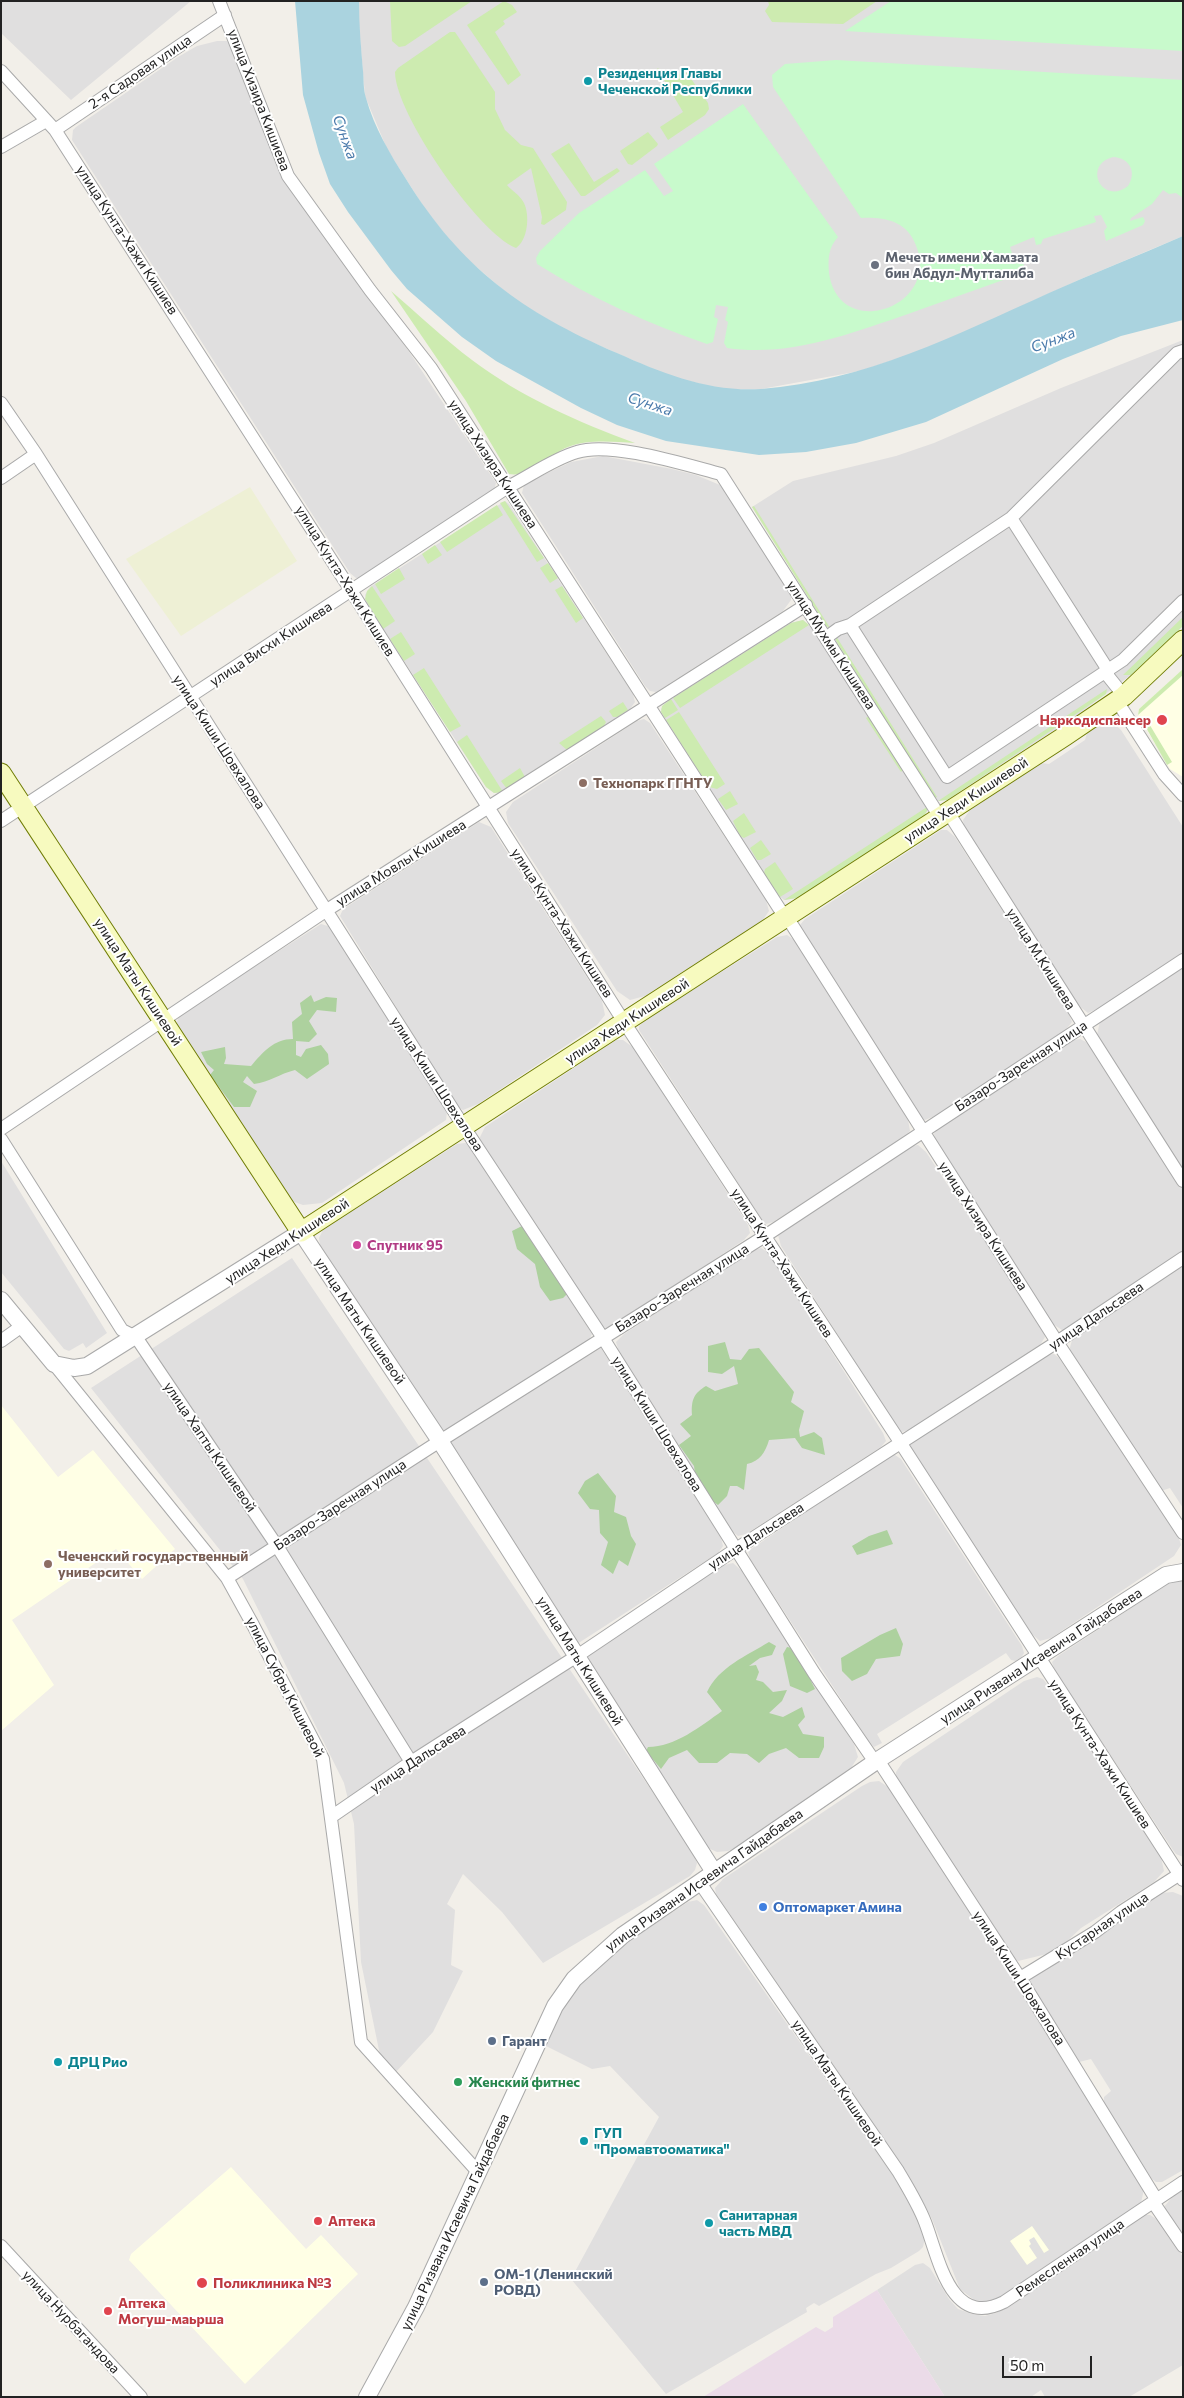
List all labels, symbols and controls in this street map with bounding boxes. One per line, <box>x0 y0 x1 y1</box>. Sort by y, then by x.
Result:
street label: улица Хизира Кишиева <box>224 27 294 173</box>
street label: 2-я Садовая улица <box>86 31 194 113</box>
place label: Резиденция Главы Чеченской Республики <box>598 65 752 98</box>
marker: Резиденция Главы Чеченской Республики <box>582 75 594 87</box>
water label: Сунжа <box>329 112 361 162</box>
street label: улица Кунта-Хажи Кишиев <box>72 162 182 318</box>
place label: Мечеть имени Хамзата бин Абдул-Мутталиба <box>885 249 1038 282</box>
marker: Мечеть имени Хамзата бин Абдул-Мутталиба <box>869 259 881 271</box>
water label: Сунжа <box>1028 323 1078 357</box>
water label: Сунжа <box>625 388 675 420</box>
street label: улица Хизира Кишиева <box>445 396 541 532</box>
street label: улица Кунта-Хажи Кишиев <box>292 503 398 659</box>
street label: улица Мухмы Кишиева <box>783 577 879 713</box>
street label: улица Висхи Кишиева <box>207 598 335 690</box>
street label: улица Киши Шовхалова <box>169 672 269 812</box>
place label: Наркодиспансер <box>1040 712 1151 728</box>
marker: Наркодиспансер <box>1155 713 1169 727</box>
street label: улица Хеди Кишиевой <box>901 754 1031 846</box>
place label: Технопарк ГГНТУ <box>593 775 713 791</box>
marker: Технопарк ГГНТУ <box>577 777 589 789</box>
street label: улица Мовлы Кишиева <box>333 816 469 910</box>
street label: улица Кунта-Хажи Кишиев <box>507 845 617 1001</box>
street label: улица М.Кишиева <box>1003 905 1079 1013</box>
street label: улица Маты Кишиевой <box>90 915 186 1049</box>
street label: улица Хеди Кишиевой <box>562 975 692 1067</box>
street label: улица Киши Шовхалова <box>387 1014 487 1154</box>
street label: Базаро-Заречная улица <box>952 1017 1090 1115</box>
street label: улица Хизира Кишиева <box>935 1158 1031 1294</box>
street label: улица Кунта-Хажи Кишиев <box>727 1185 837 1341</box>
street label: улица Хеди Кишиевой <box>222 1195 352 1287</box>
place label: Спутник 95 <box>367 1237 443 1253</box>
marker: Спутник 95 <box>351 1239 363 1251</box>
street label: Базаро-Заречная улица <box>612 1240 752 1336</box>
street label: улица Маты Кишиевой <box>311 1254 409 1388</box>
street label: улица Дальсаева <box>1045 1278 1147 1354</box>
street label: улица Киши Шовхалова <box>608 1353 706 1495</box>
street label: улица Хапты Кишиевой <box>160 1379 260 1515</box>
street label: Базаро-Заречная улица <box>271 1456 409 1554</box>
street label: улица Дальсаева <box>705 1499 807 1573</box>
place label: Чеченский государственный университет <box>58 1548 248 1580</box>
marker: Чеченский государственный университет <box>42 1558 54 1570</box>
street label: улица Ризвана Исаевича Гайдабаева <box>937 1584 1145 1728</box>
street label: улица Маты Кишиевой <box>533 1593 627 1729</box>
street label: улица Субры Кишиевой <box>242 1614 328 1760</box>
street label: улица Кунта-Хажи Кишиев <box>1045 1676 1155 1832</box>
street label: улица Дальсаева <box>367 1722 469 1796</box>
street label: улица Ризвана Исаевича Гайдабаева <box>602 1805 806 1955</box>
street label: Кустарная улица <box>1052 1889 1152 1963</box>
place label: Оптомаркет Амина <box>773 1899 902 1915</box>
marker: Оптомаркет Амина <box>757 1901 769 1913</box>
street label: улица Киши Шовхалова <box>969 1908 1069 2048</box>
street label: улица Маты Кишиевой <box>788 2016 886 2150</box>
place label: Гарант <box>502 2033 547 2049</box>
marker: Гарант <box>486 2035 498 2047</box>
place label: ДРЦ Рио <box>68 2054 128 2070</box>
marker: ДРЦ Рио <box>52 2056 64 2068</box>
place label: Женский фитнес <box>468 2074 580 2090</box>
marker: Женский фитнес <box>452 2076 464 2088</box>
street label: улица Ризвана Исаевича Гайдабаева <box>397 2111 513 2333</box>
place label: ГУП "Промавтооматика" <box>594 2125 730 2158</box>
marker: ГУП "Промавтооматика" <box>578 2135 590 2147</box>
place label: Санитарная часть МВД <box>719 2207 798 2240</box>
place label: Аптека <box>328 2213 376 2229</box>
marker: Аптека <box>312 2215 324 2227</box>
street label: Ремесленная улица <box>1013 2215 1127 2301</box>
marker: Санитарная часть МВД <box>703 2217 715 2229</box>
place label: ОМ-1 (Ленинский РОВД) <box>494 2266 613 2298</box>
street label: улица Нурбагандова <box>19 2267 123 2377</box>
place label: Поликлиника №3 <box>213 2275 332 2291</box>
marker: Поликлиника №3 <box>195 2276 209 2290</box>
marker: ОМ-1 (Ленинский РОВД) <box>478 2276 490 2288</box>
place label: Аптека Могуш-маьрша <box>118 2295 224 2328</box>
marker: Аптека Могуш-маьрша <box>102 2305 114 2317</box>
scale bar <box>1004 2346 1094 2378</box>
text: 50 m <box>1010 2356 1044 2374</box>

